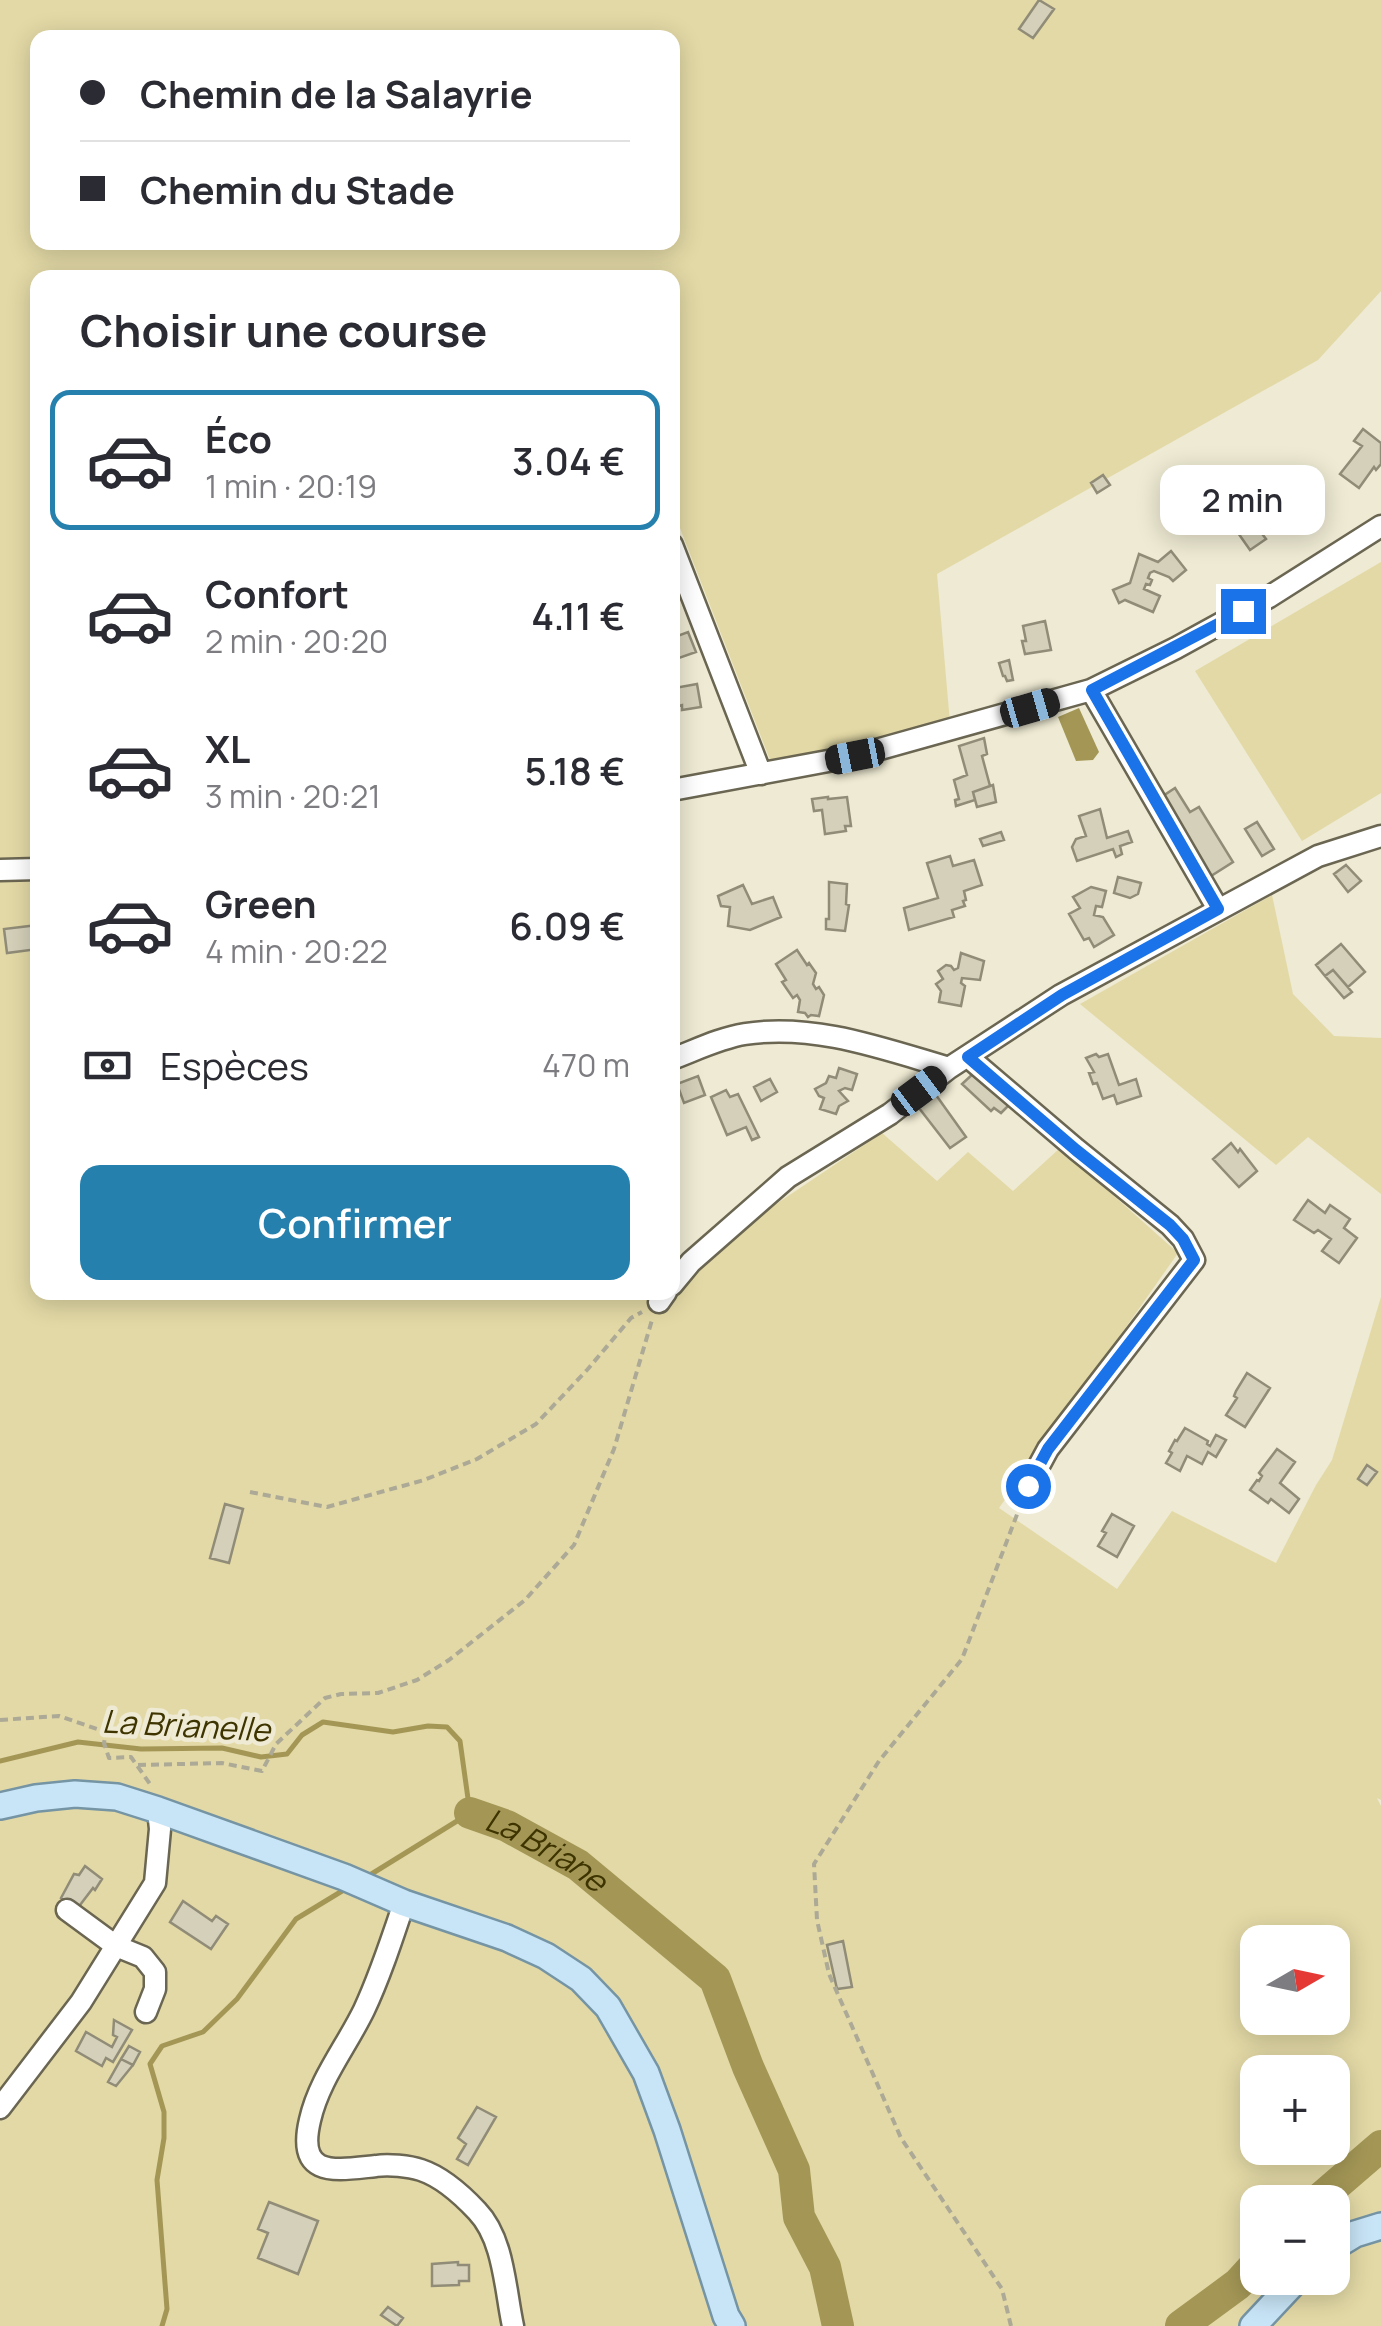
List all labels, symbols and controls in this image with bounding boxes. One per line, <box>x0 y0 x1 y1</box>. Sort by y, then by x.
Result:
text: Chemin de la Salayrie <box>140 67 533 119</box>
text: Chemin du Stade <box>140 163 455 215</box>
text: Choisir une course <box>80 299 487 361</box>
text: Éco <box>205 412 272 464</box>
icon: car <box>85 415 175 505</box>
text: 3.04 € <box>512 434 625 486</box>
text: 1 min · 20:19 <box>205 464 377 508</box>
callout: 2 min <box>1160 466 1326 536</box>
text: 2 min <box>1202 478 1283 522</box>
text: Confort <box>205 567 349 619</box>
icon: car <box>85 570 175 660</box>
text: 4.11 € <box>531 589 625 641</box>
route end <box>1221 589 1266 634</box>
text: 2 min · 20:20 <box>205 619 388 663</box>
car <box>997 685 1063 731</box>
text: XL <box>205 722 250 774</box>
icon: car <box>85 725 175 815</box>
car <box>823 736 887 776</box>
text: 5.18 € <box>524 744 625 796</box>
text: 3 min · 20:21 <box>205 774 381 818</box>
text: Green <box>205 877 317 929</box>
icon: car <box>85 880 175 970</box>
text: 6.09 € <box>509 899 625 951</box>
text: 4 min · 20:22 <box>205 929 388 973</box>
icon: cash <box>80 1038 135 1093</box>
text: Espèces <box>160 1039 309 1091</box>
text: 470 m <box>542 1043 630 1087</box>
car <box>886 1061 952 1121</box>
button: Confirmer <box>80 1165 630 1280</box>
route start <box>1006 1464 1051 1509</box>
water label: La Brianelle <box>101 1699 273 1751</box>
water label: La Briane <box>480 1797 619 1903</box>
north arrow <box>1240 1925 1350 2035</box>
map controls <box>1240 1925 1350 2295</box>
button: + <box>1240 2055 1350 2165</box>
button: − <box>1240 2185 1350 2295</box>

